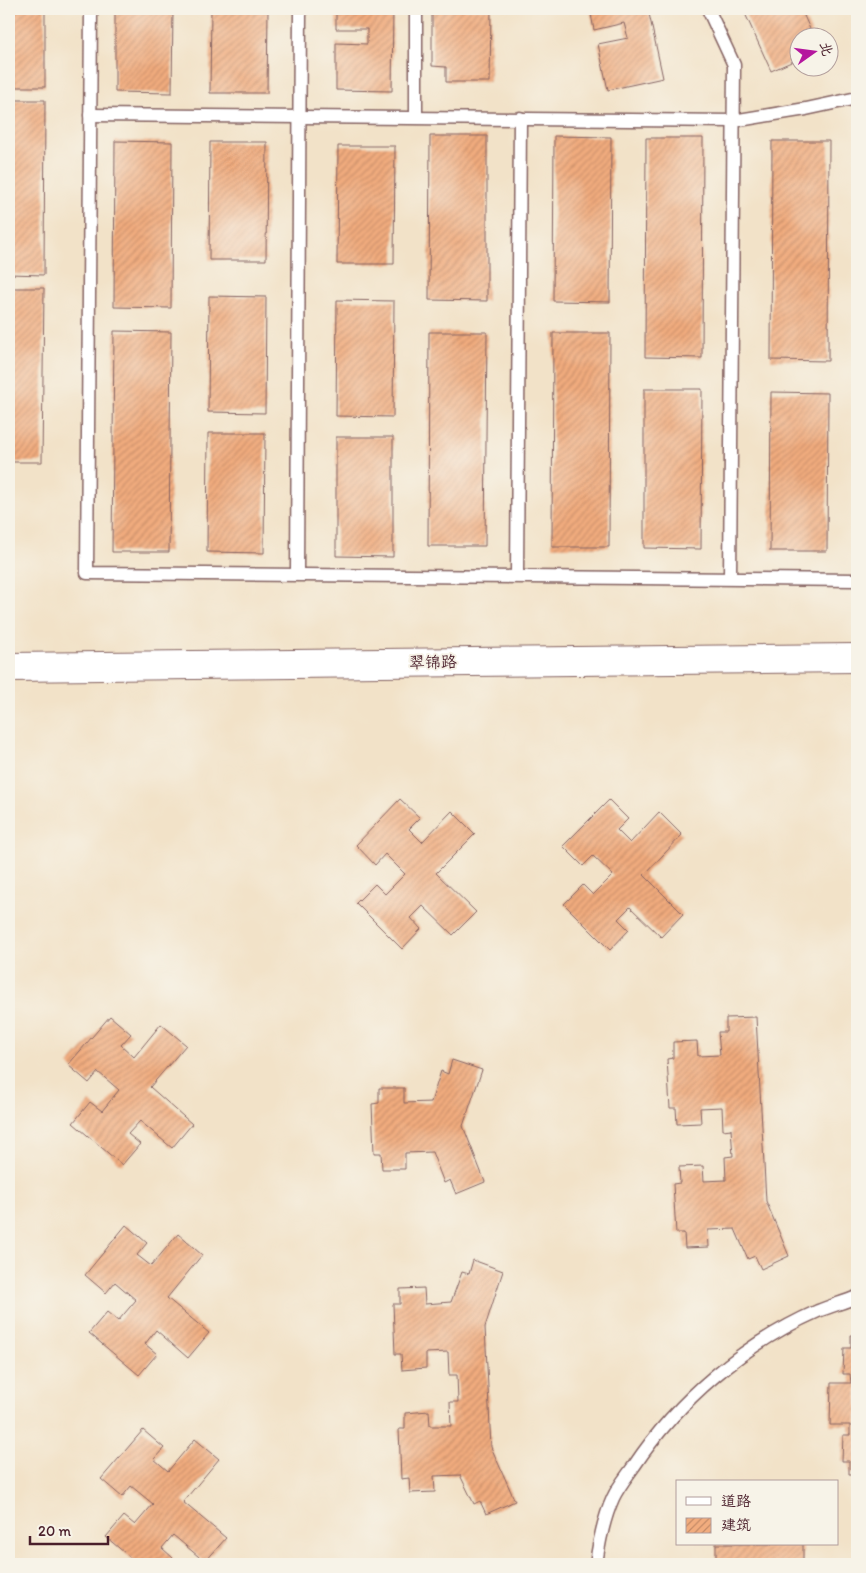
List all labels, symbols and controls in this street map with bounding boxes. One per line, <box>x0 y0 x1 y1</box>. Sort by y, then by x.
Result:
north arrow <box>788 28 838 78</box>
text: 北 <box>816 40 836 58</box>
street label: 翠锦路 <box>409 652 457 672</box>
legend <box>676 1480 838 1546</box>
text: 道路 <box>721 1492 751 1510</box>
scale bar <box>30 1513 108 1545</box>
text: 建筑 <box>721 1516 751 1534</box>
text: 20 m <box>38 1522 72 1540</box>

